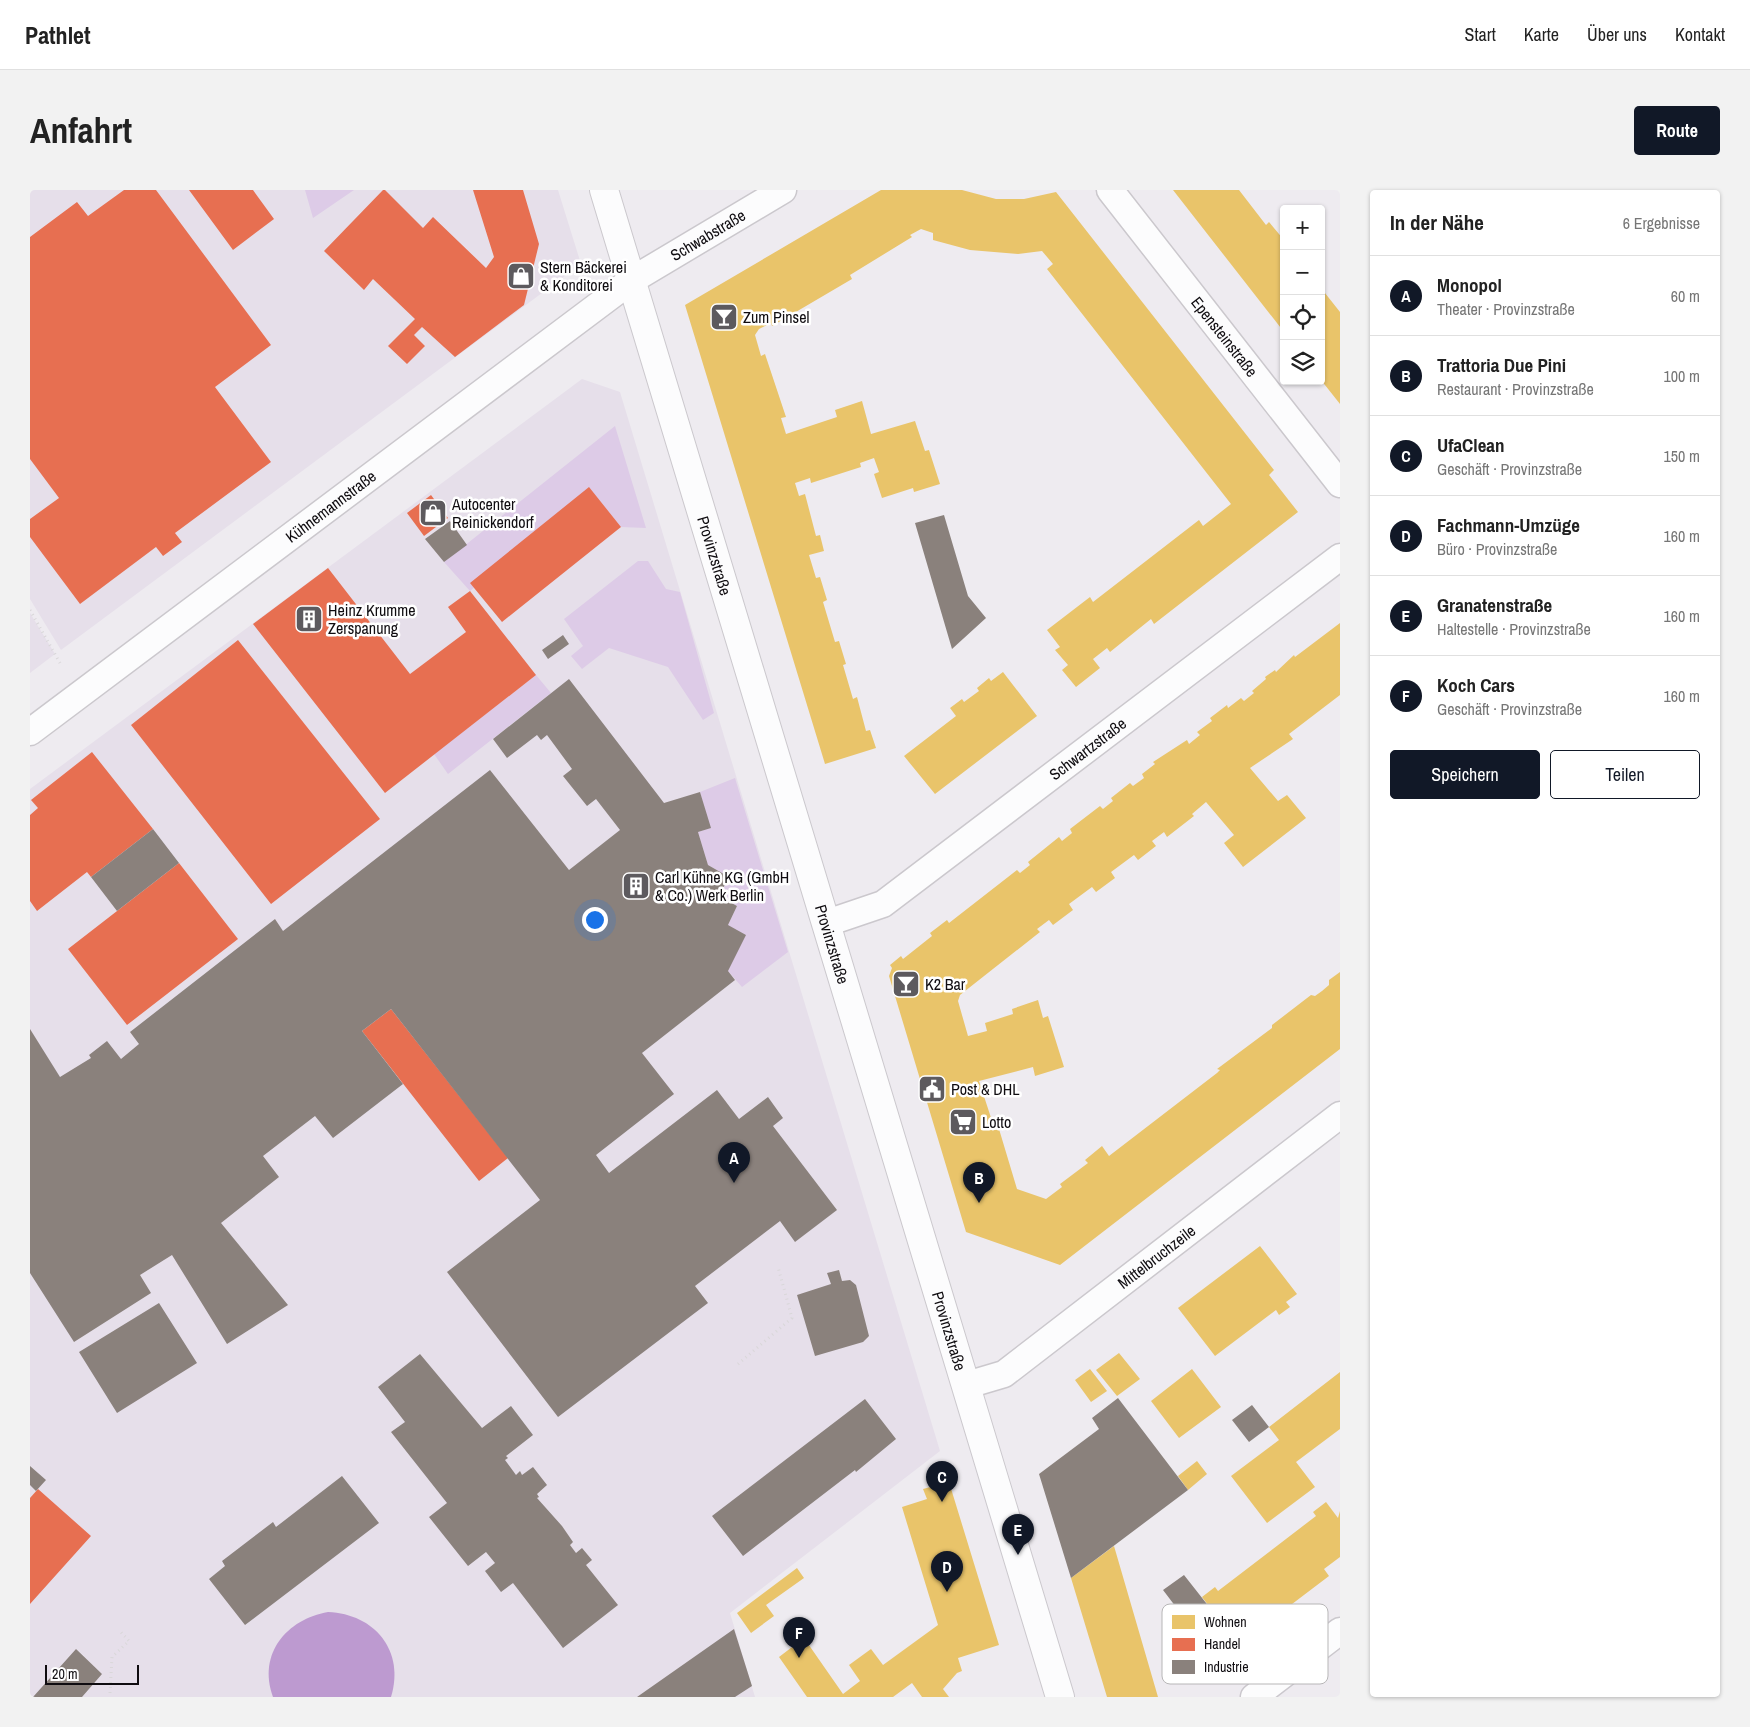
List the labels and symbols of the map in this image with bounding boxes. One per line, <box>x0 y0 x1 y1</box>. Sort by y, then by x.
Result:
street label: Schwabstraße <box>666 204 749 266</box>
place label: Stern Bäckerei & Konditorei <box>540 256 627 296</box>
shop icon: Stern Bäckerei & Konditorei <box>506 261 536 291</box>
street label: Epensteinstraße <box>1186 292 1263 381</box>
bar icon: Zum Pinsel <box>709 302 739 332</box>
place label: Zum Pinsel <box>743 306 809 328</box>
street label: Kühnemannstraße <box>281 465 380 547</box>
place label: Autocenter Reinickendorf <box>451 493 534 533</box>
shop icon: Autocenter Reinickendorf <box>418 498 448 528</box>
street label: Provinzstraße <box>692 513 737 598</box>
place label: Heinz Krumme Zerspanung <box>328 599 416 639</box>
building icon: Heinz Krumme Zerspanung <box>294 604 324 634</box>
street label: Schwartzstraße <box>1045 712 1131 785</box>
place label: Carl Kühne KG (GmbH & Co.) Werk Berlin <box>655 866 789 906</box>
building icon: Carl Kühne KG (GmbH & Co.) Werk Berlin <box>621 871 651 901</box>
street label: Provinzstraße <box>810 902 855 987</box>
your location <box>582 907 608 933</box>
bar icon: K2 Bar <box>891 969 921 999</box>
place label: K2 Bar <box>925 973 966 995</box>
public building icon: Post & DHL <box>917 1074 947 1104</box>
place label: Post & DHL <box>951 1078 1020 1100</box>
supermarket icon: Lotto <box>948 1107 978 1137</box>
place label: Lotto <box>982 1111 1011 1133</box>
pin: A <box>718 1142 750 1183</box>
pin: B <box>963 1162 995 1203</box>
street label: Mittelbruchzeile <box>1113 1220 1200 1294</box>
street label: Provinzstraße <box>927 1289 972 1373</box>
pin: C <box>926 1461 958 1502</box>
pin: E <box>1002 1514 1034 1555</box>
pin: D <box>931 1551 963 1592</box>
legend <box>1162 1604 1328 1684</box>
text: Wohnen <box>1204 1613 1247 1631</box>
pin: F <box>783 1617 815 1658</box>
text: Handel <box>1204 1635 1240 1653</box>
text: Industrie <box>1204 1658 1249 1676</box>
scale bar <box>45 1662 139 1685</box>

